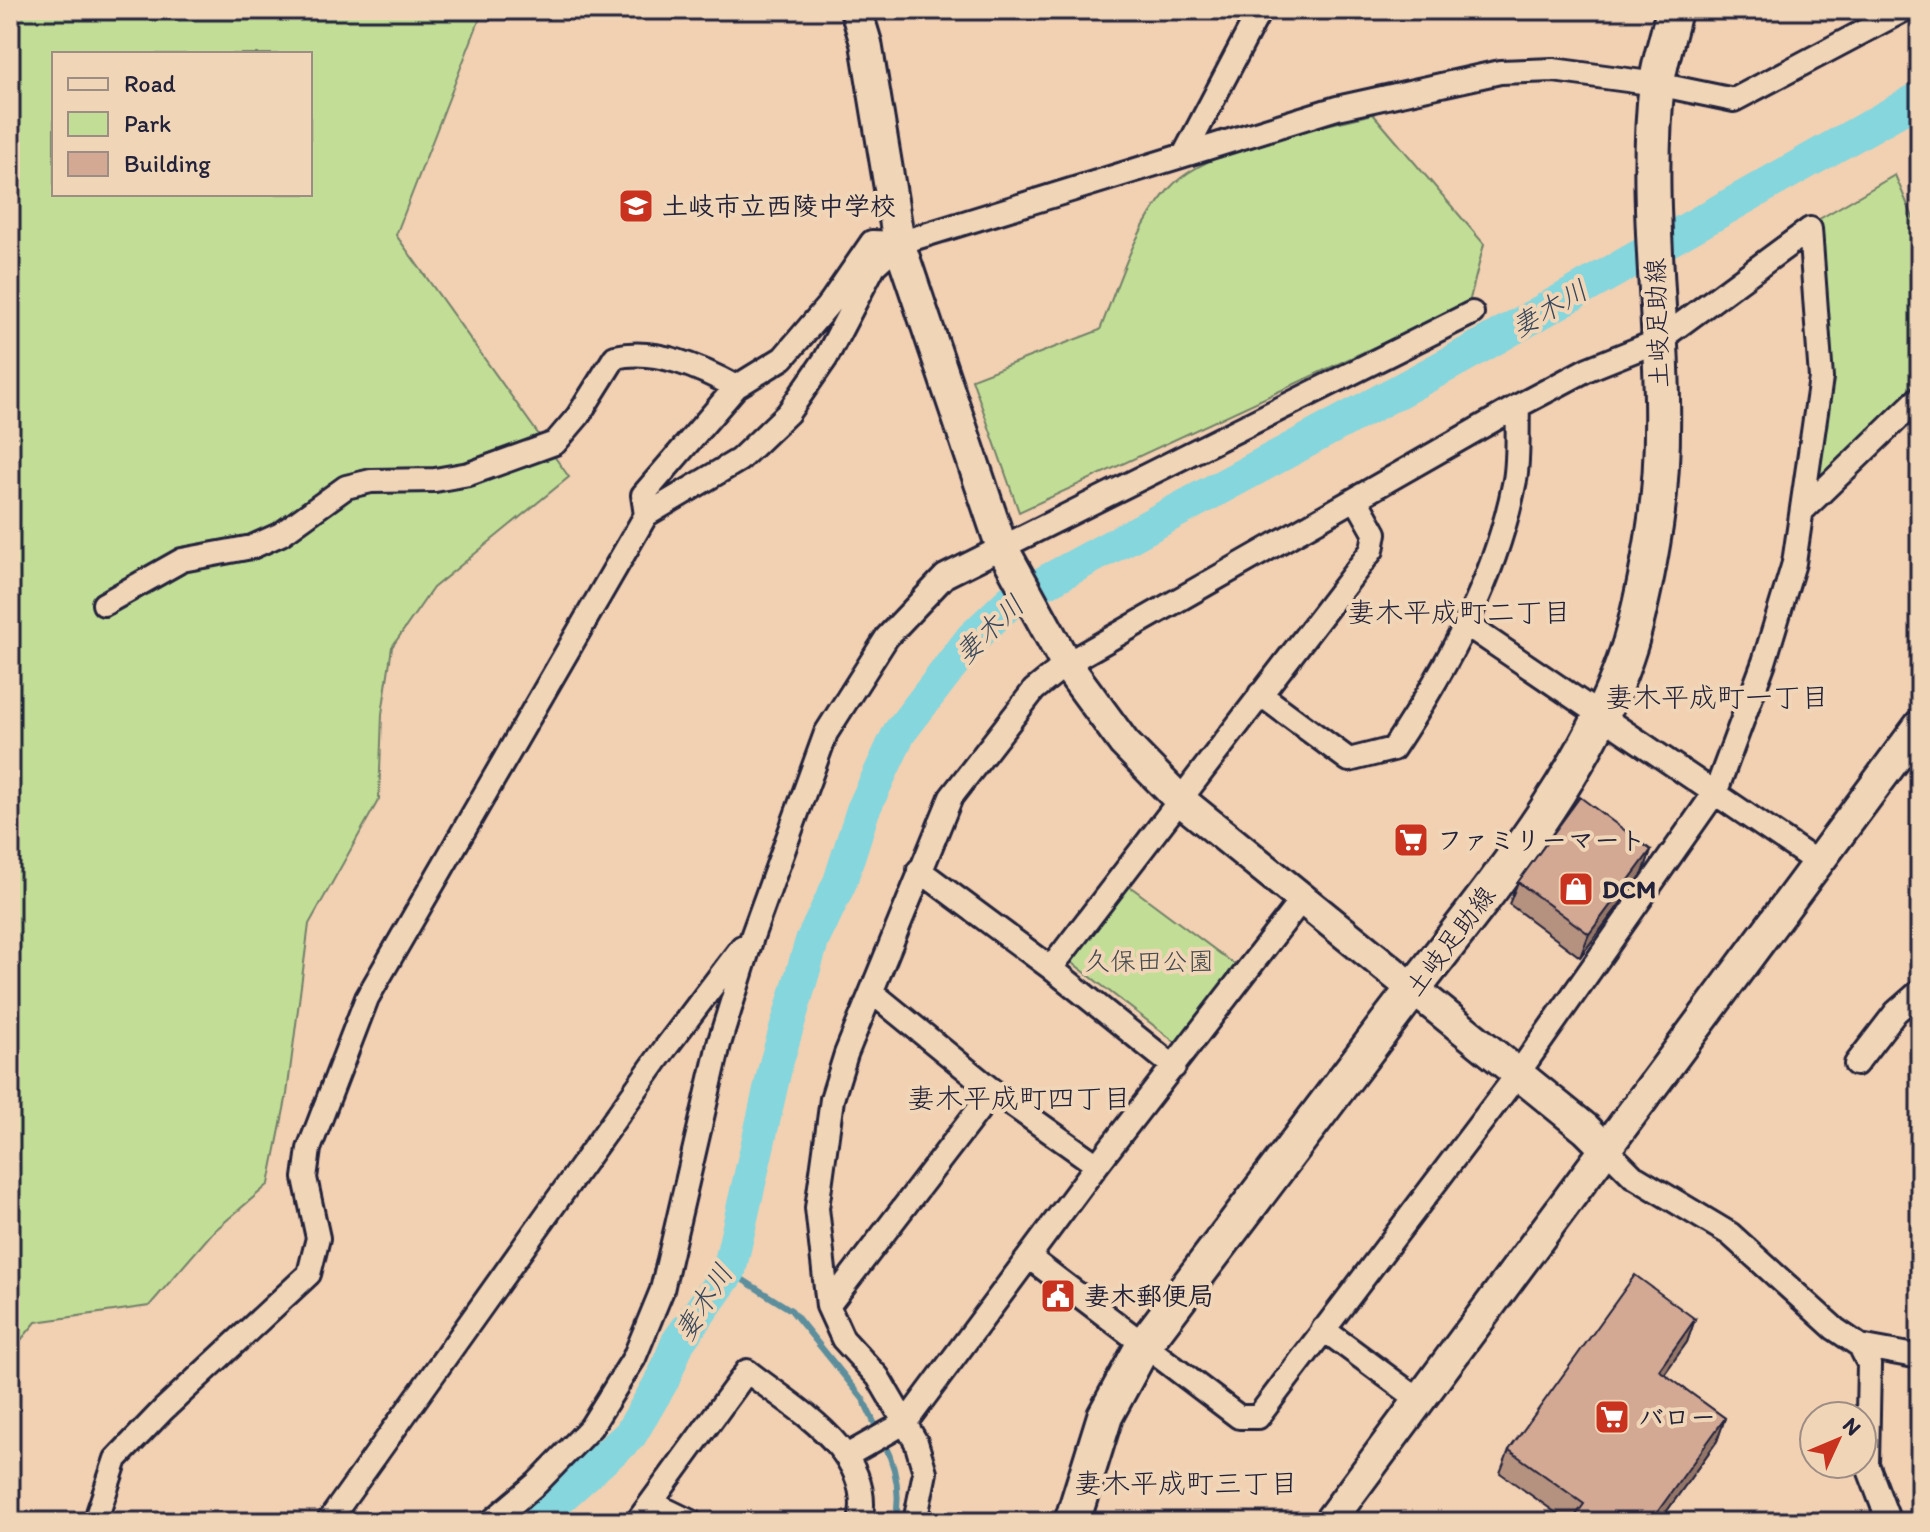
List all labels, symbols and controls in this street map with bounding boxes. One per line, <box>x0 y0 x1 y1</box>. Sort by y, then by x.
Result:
legend <box>52 52 312 196</box>
text: Road <box>124 69 176 98</box>
text: Park <box>124 109 171 138</box>
text: Building <box>124 149 211 178</box>
school or university icon: 土岐市立西陵中学校 <box>617 187 655 225</box>
place label: 土岐市立西陵中学校 <box>662 190 896 222</box>
street label: 土岐足助線 <box>1639 257 1675 389</box>
water label: 妻木川 <box>1504 272 1594 344</box>
water label: 妻木川 <box>947 588 1031 670</box>
district label: 妻木平成町二丁目 <box>1347 595 1571 629</box>
district label: 妻木平成町一丁目 <box>1605 680 1829 714</box>
supermarket icon: ファミリーマート <box>1392 821 1430 859</box>
place label: ファミリーマート <box>1437 824 1646 856</box>
shop icon: DCM <box>1557 870 1595 908</box>
place label: DCM <box>1602 873 1656 905</box>
street label: 土岐足助線 <box>1398 879 1502 1003</box>
park label: 久保田公園 <box>1084 945 1214 977</box>
district label: 妻木平成町四丁目 <box>907 1081 1131 1115</box>
water label: 妻木川 <box>666 1257 740 1347</box>
public building icon: 妻木郵便局 <box>1039 1277 1077 1315</box>
place label: 妻木郵便局 <box>1084 1280 1214 1312</box>
supermarket icon: バロー <box>1593 1398 1631 1436</box>
north arrow <box>1798 1400 1878 1480</box>
place label: バロー <box>1638 1401 1716 1433</box>
text: N <box>1837 1412 1867 1441</box>
district label: 妻木平成町三丁目 <box>1074 1466 1298 1500</box>

